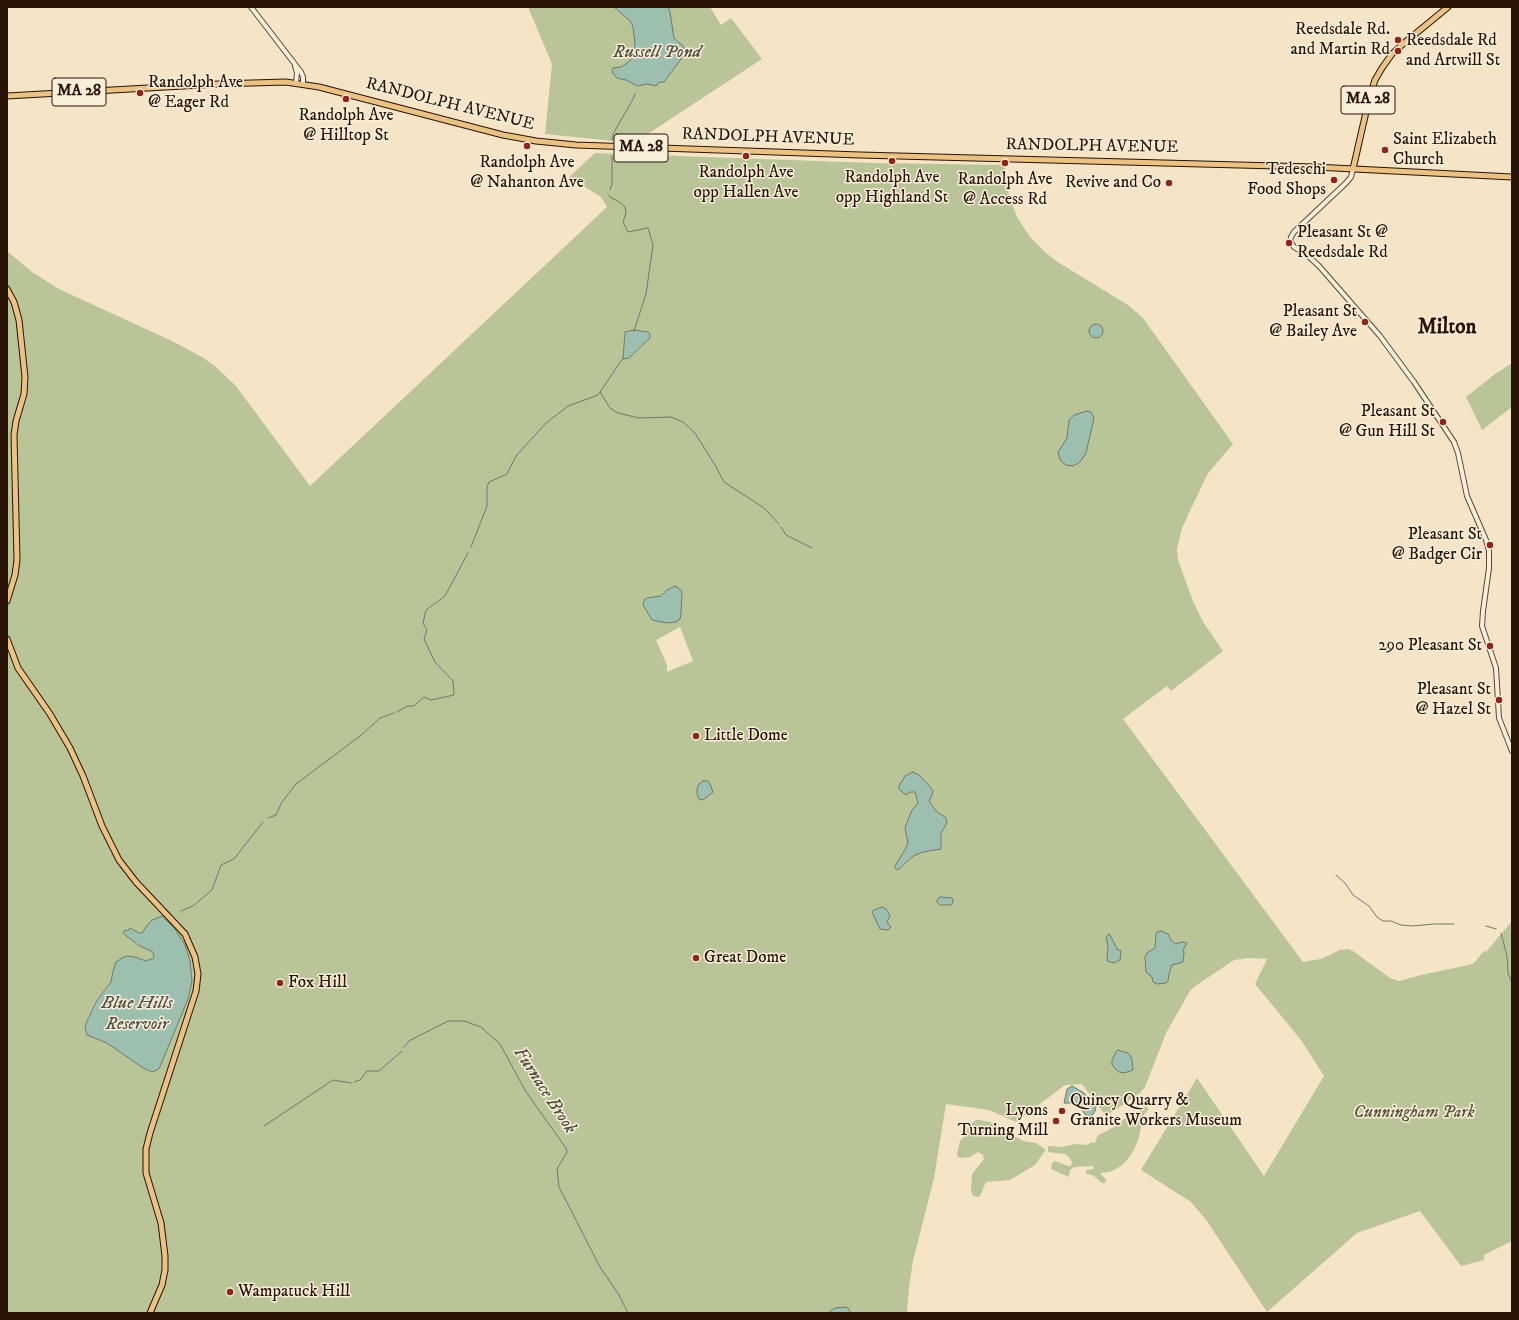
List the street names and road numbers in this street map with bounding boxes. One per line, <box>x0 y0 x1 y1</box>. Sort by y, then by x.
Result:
street label: RANDOLPH AVENUE <box>364 74 536 136</box>
road number: MA 28 <box>52 78 106 106</box>
road number: MA 28 <box>1341 86 1395 114</box>
street label: RANDOLPH AVENUE <box>681 125 855 151</box>
road number: MA 28 <box>614 134 668 162</box>
street label: RANDOLPH AVENUE <box>1005 135 1179 159</box>

